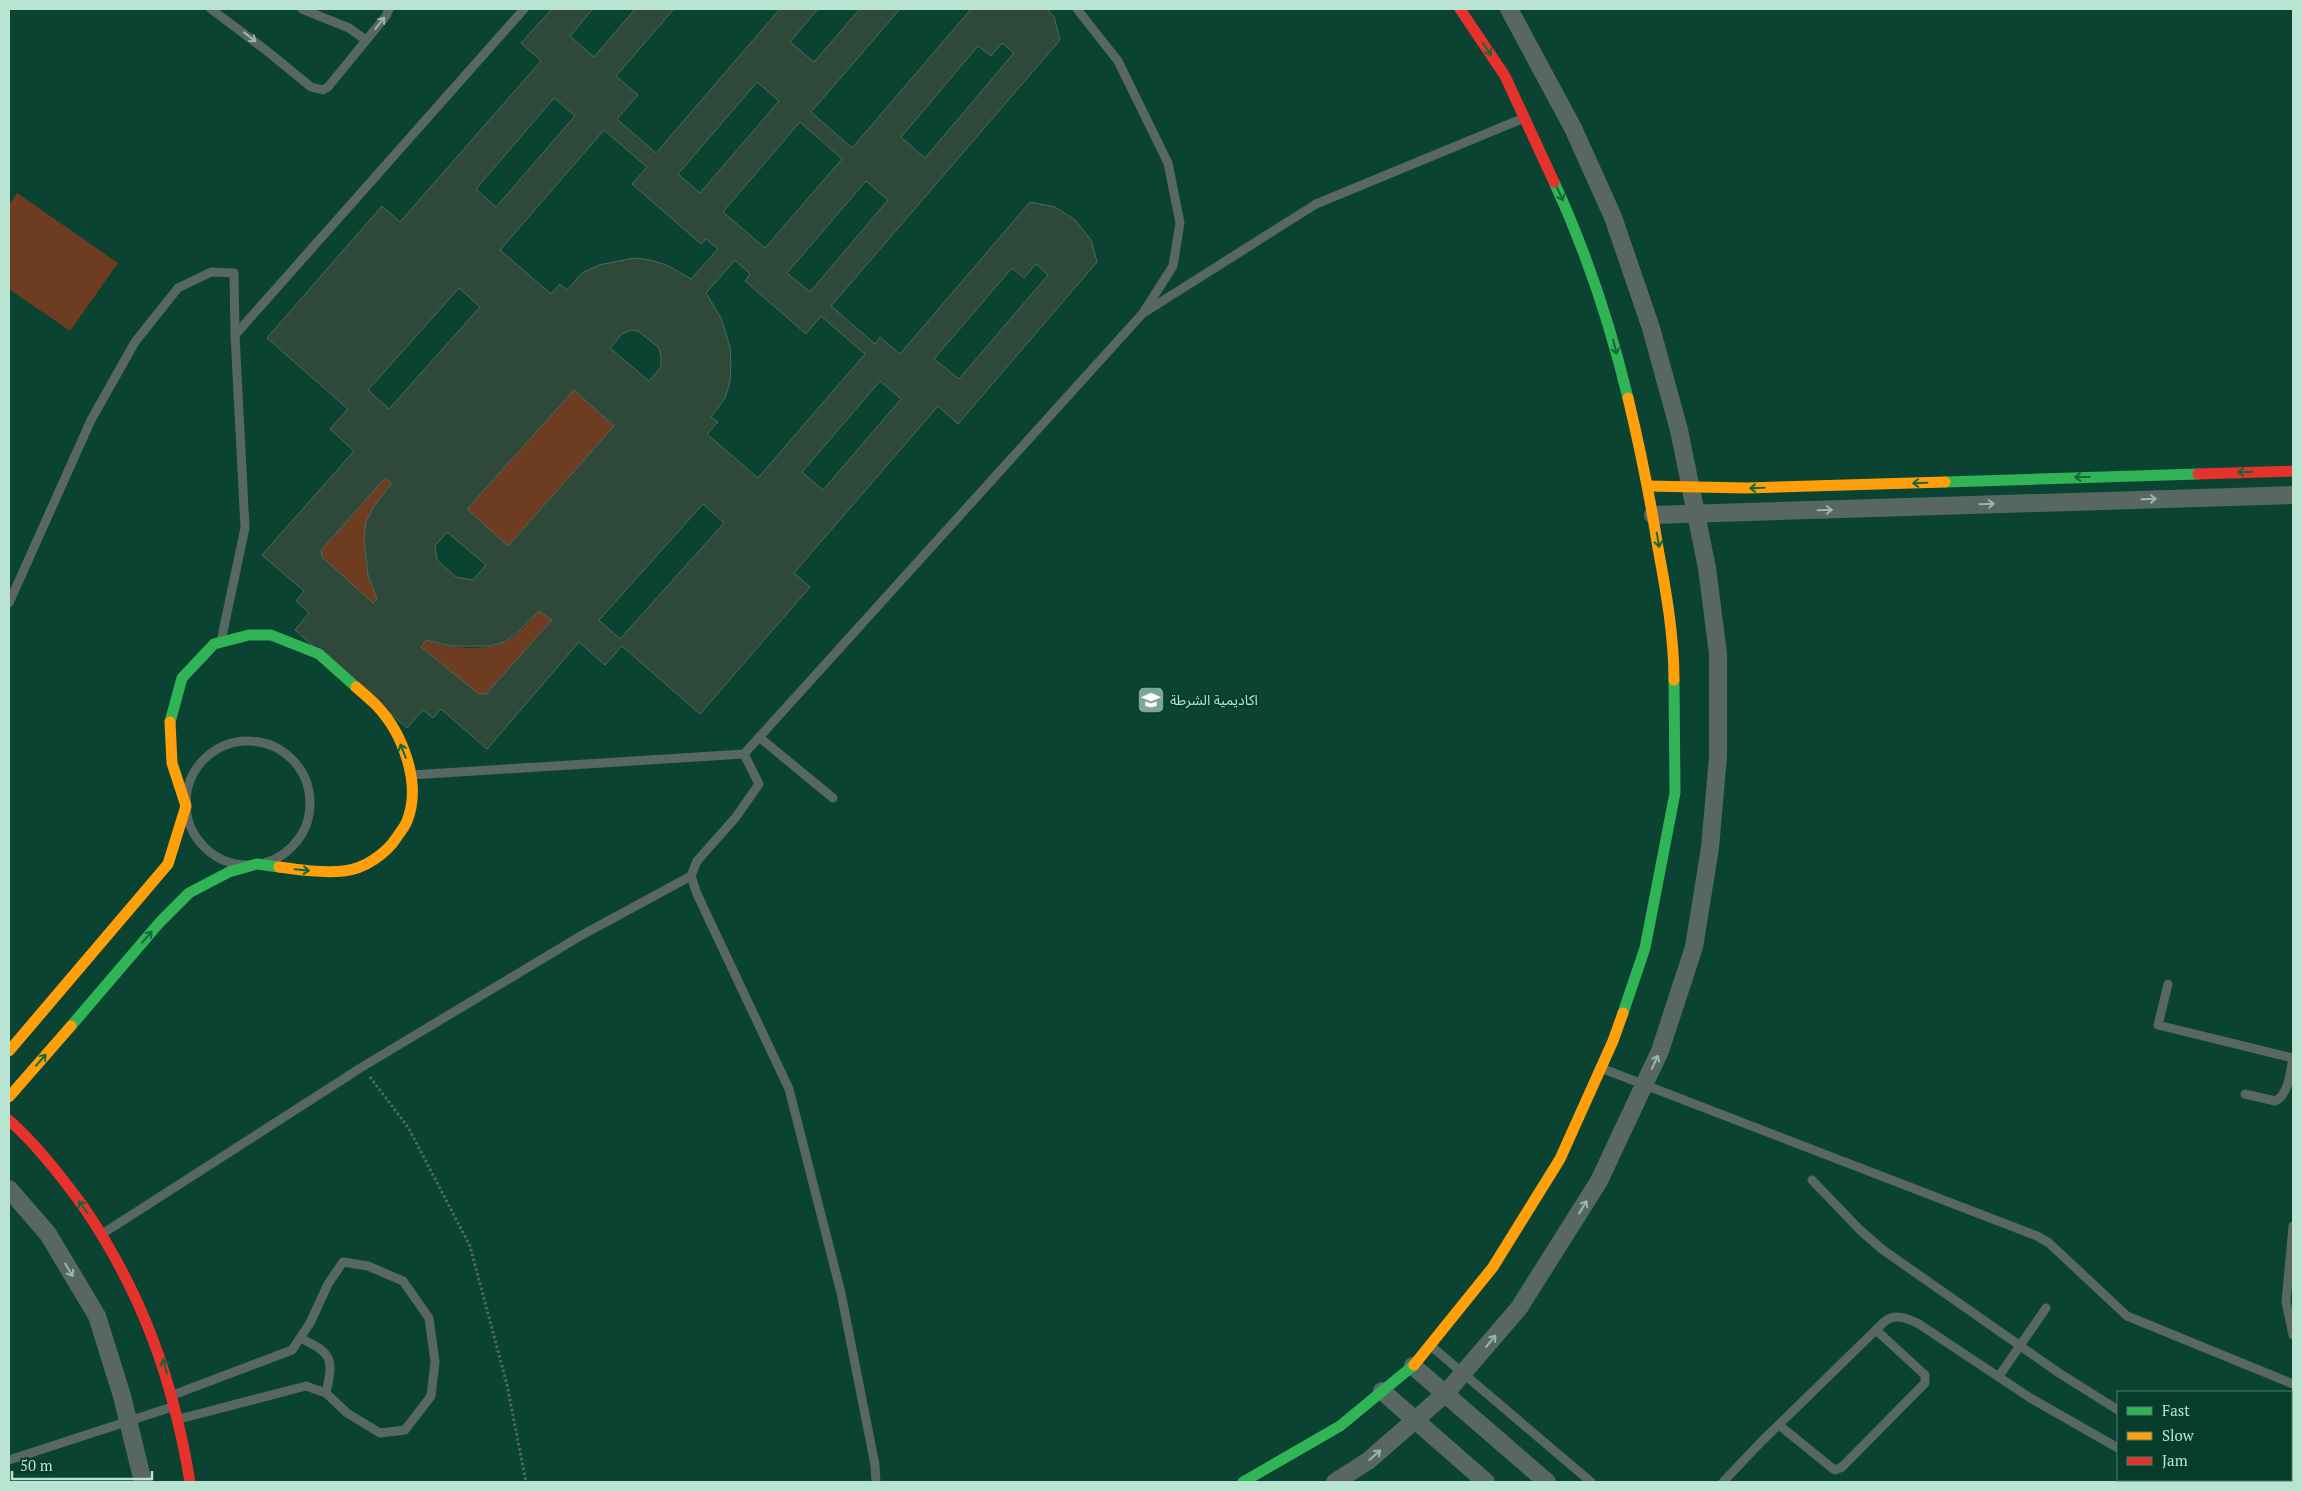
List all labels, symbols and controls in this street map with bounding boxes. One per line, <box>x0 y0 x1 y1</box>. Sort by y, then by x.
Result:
one-way arrow <box>375 16 386 29</box>
one-way arrow <box>243 32 256 43</box>
one-way arrow <box>1482 42 1492 56</box>
one-way arrow <box>1555 186 1565 201</box>
one-way arrow <box>1611 338 1621 354</box>
one-way arrow <box>2237 467 2253 477</box>
one-way arrow <box>2074 473 2090 482</box>
one-way arrow <box>1912 478 1928 487</box>
one-way arrow <box>1750 483 1766 493</box>
one-way arrow <box>2141 495 2157 504</box>
one-way arrow <box>1979 500 1995 509</box>
one-way arrow <box>1816 505 1832 514</box>
one-way arrow <box>1653 531 1663 547</box>
school or university icon: اكاديمية الشرطة <box>1136 685 1166 715</box>
place label: اكاديمية الشرطة <box>1170 690 1258 709</box>
one-way arrow <box>398 744 408 759</box>
one-way arrow <box>293 865 309 875</box>
one-way arrow <box>141 931 152 944</box>
one-way arrow <box>35 1053 46 1066</box>
one-way arrow <box>1651 1055 1660 1070</box>
one-way arrow <box>78 1200 88 1214</box>
one-way arrow <box>1578 1201 1588 1215</box>
one-way arrow <box>64 1262 74 1276</box>
one-way arrow <box>1485 1335 1496 1348</box>
one-way arrow <box>159 1359 169 1375</box>
legend <box>2117 1391 2292 1481</box>
text: Fast <box>2162 1400 2190 1420</box>
text: Slow <box>2162 1425 2195 1445</box>
scale bar <box>12 1448 152 1480</box>
one-way arrow <box>1369 1449 1382 1461</box>
text: Jam <box>2162 1450 2188 1470</box>
text: 50 m <box>20 1455 53 1475</box>

